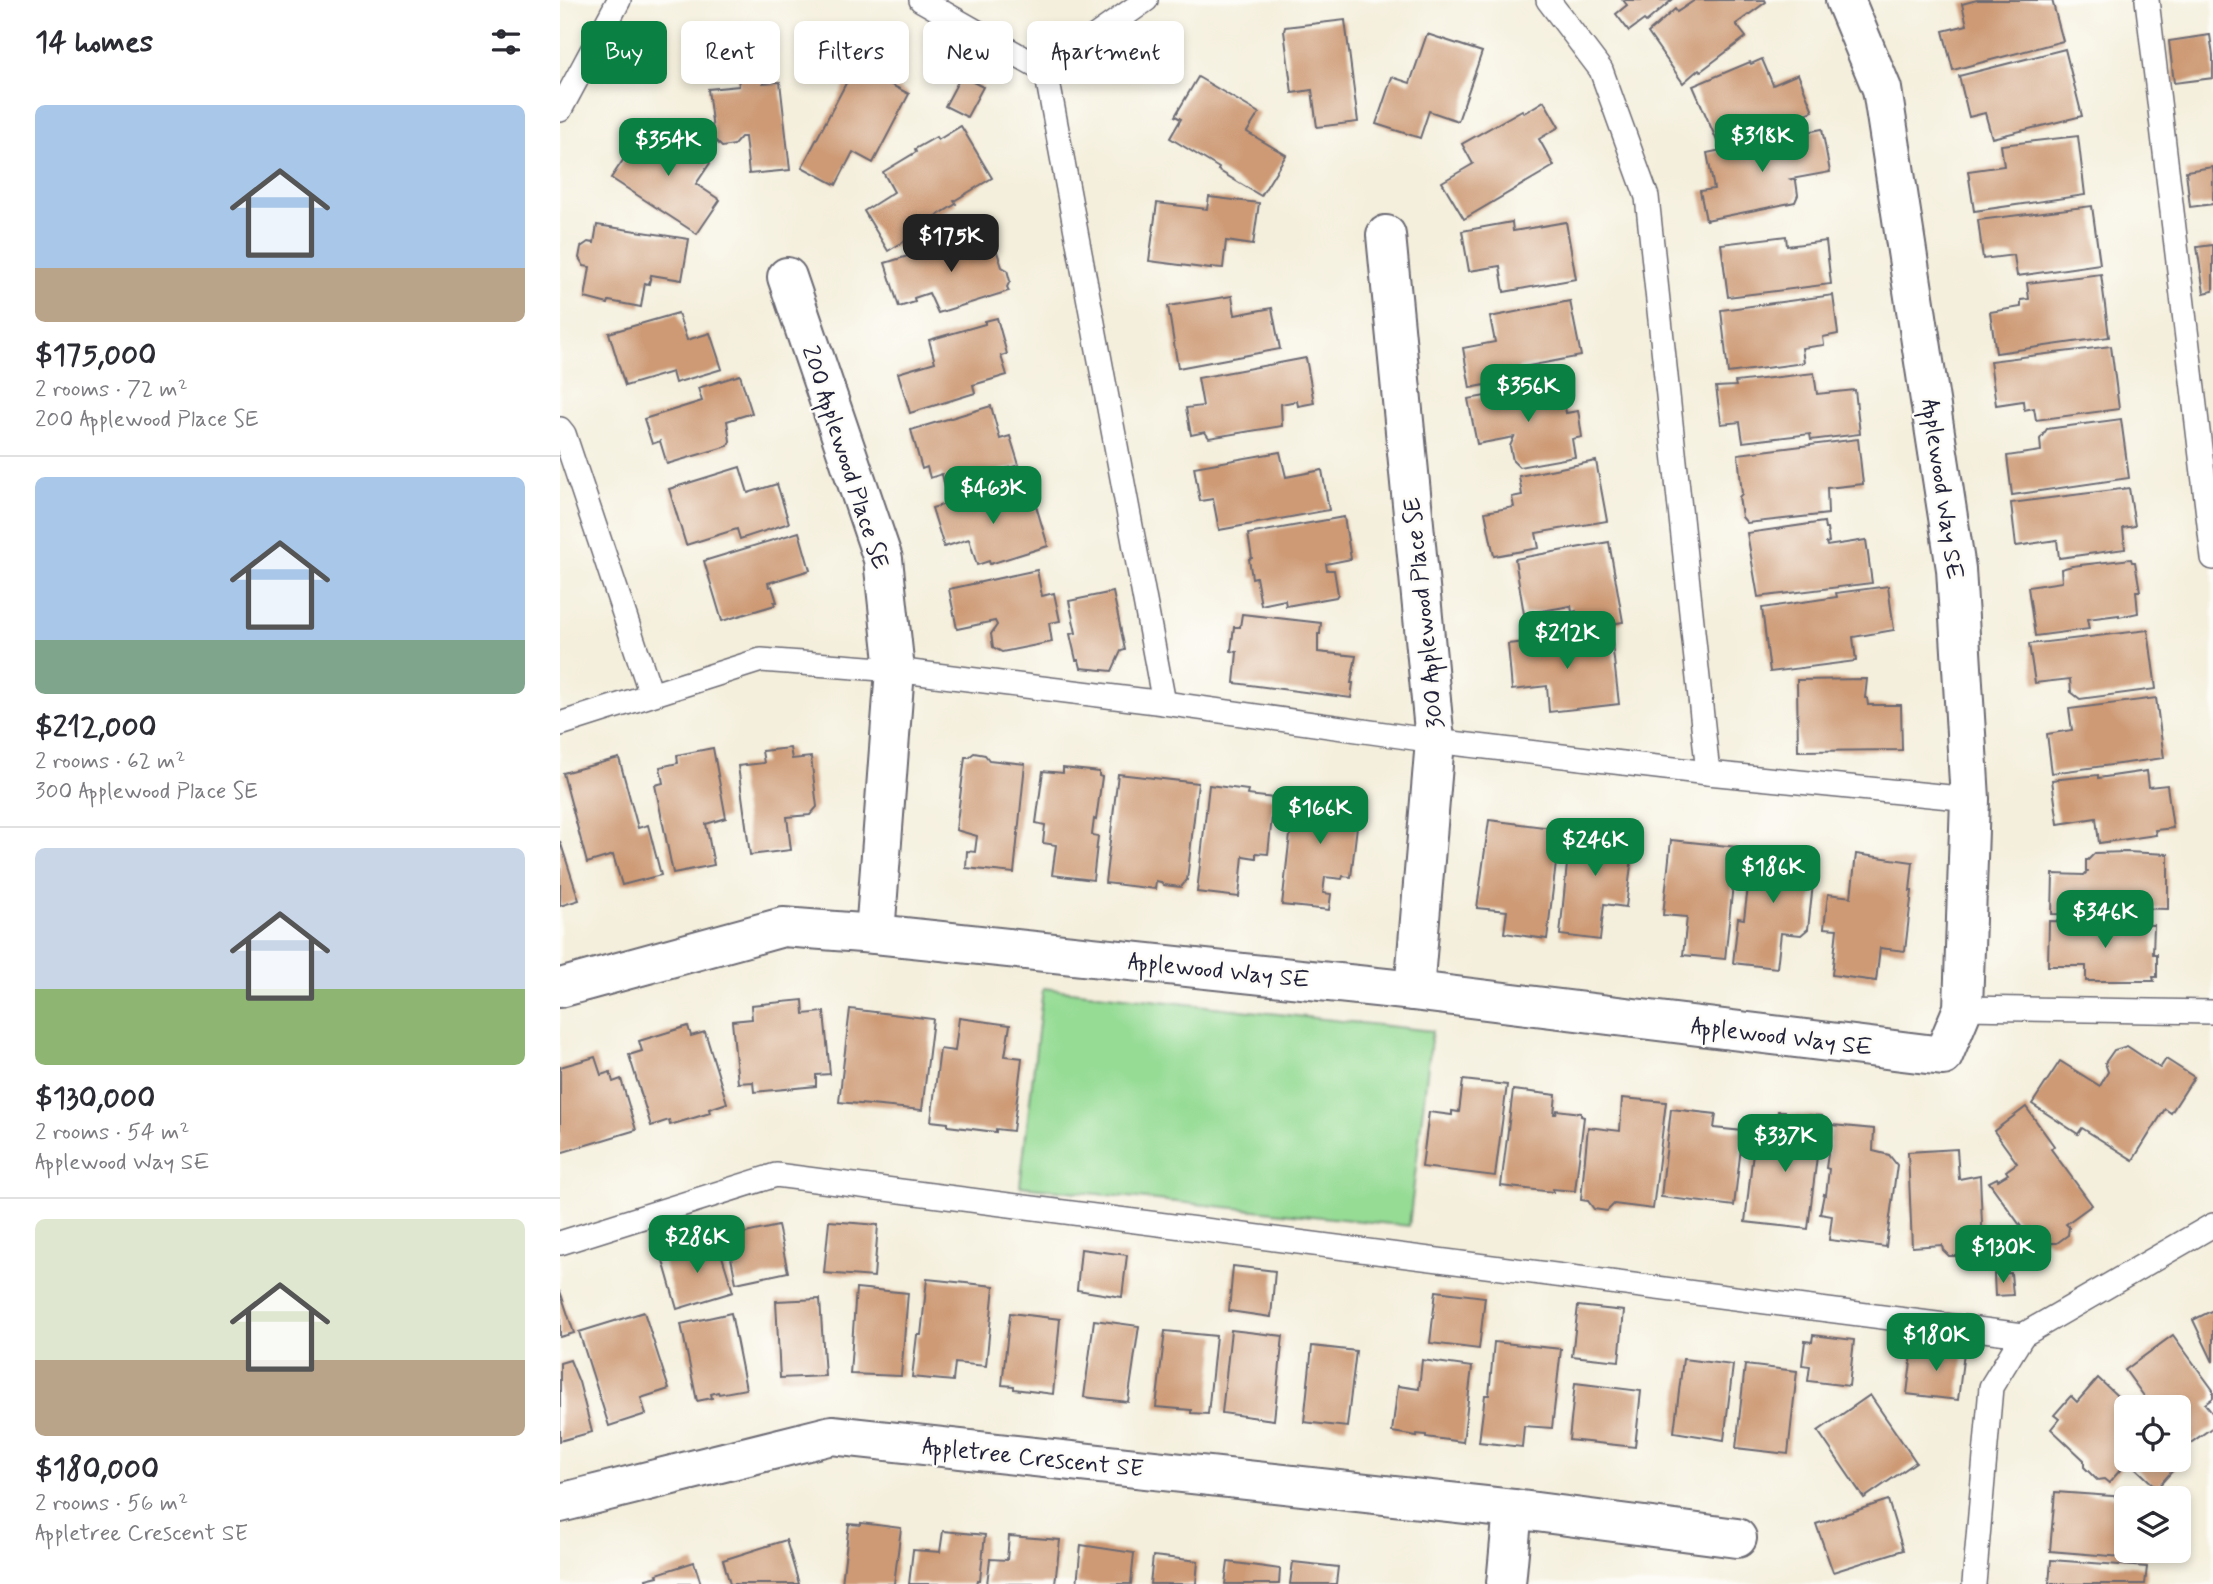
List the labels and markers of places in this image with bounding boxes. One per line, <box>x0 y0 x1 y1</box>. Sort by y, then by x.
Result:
pin: $318K <box>1713 114 1811 174</box>
pin: $354K <box>619 118 717 178</box>
pin: $175K <box>902 215 1000 274</box>
pin: $356K <box>1479 364 1577 424</box>
pin: $463K <box>944 466 1042 526</box>
pin: $212K <box>1518 612 1616 671</box>
pin: $166K <box>1271 786 1369 846</box>
pin: $246K <box>1546 818 1644 878</box>
pin: $186K <box>1724 846 1822 905</box>
pin: $346K <box>2056 890 2154 950</box>
pin: $337K <box>1736 1114 1834 1174</box>
pin: $286K <box>648 1216 746 1275</box>
pin: $130K <box>1954 1226 2052 1285</box>
pin: $180K <box>1887 1314 1985 1373</box>

